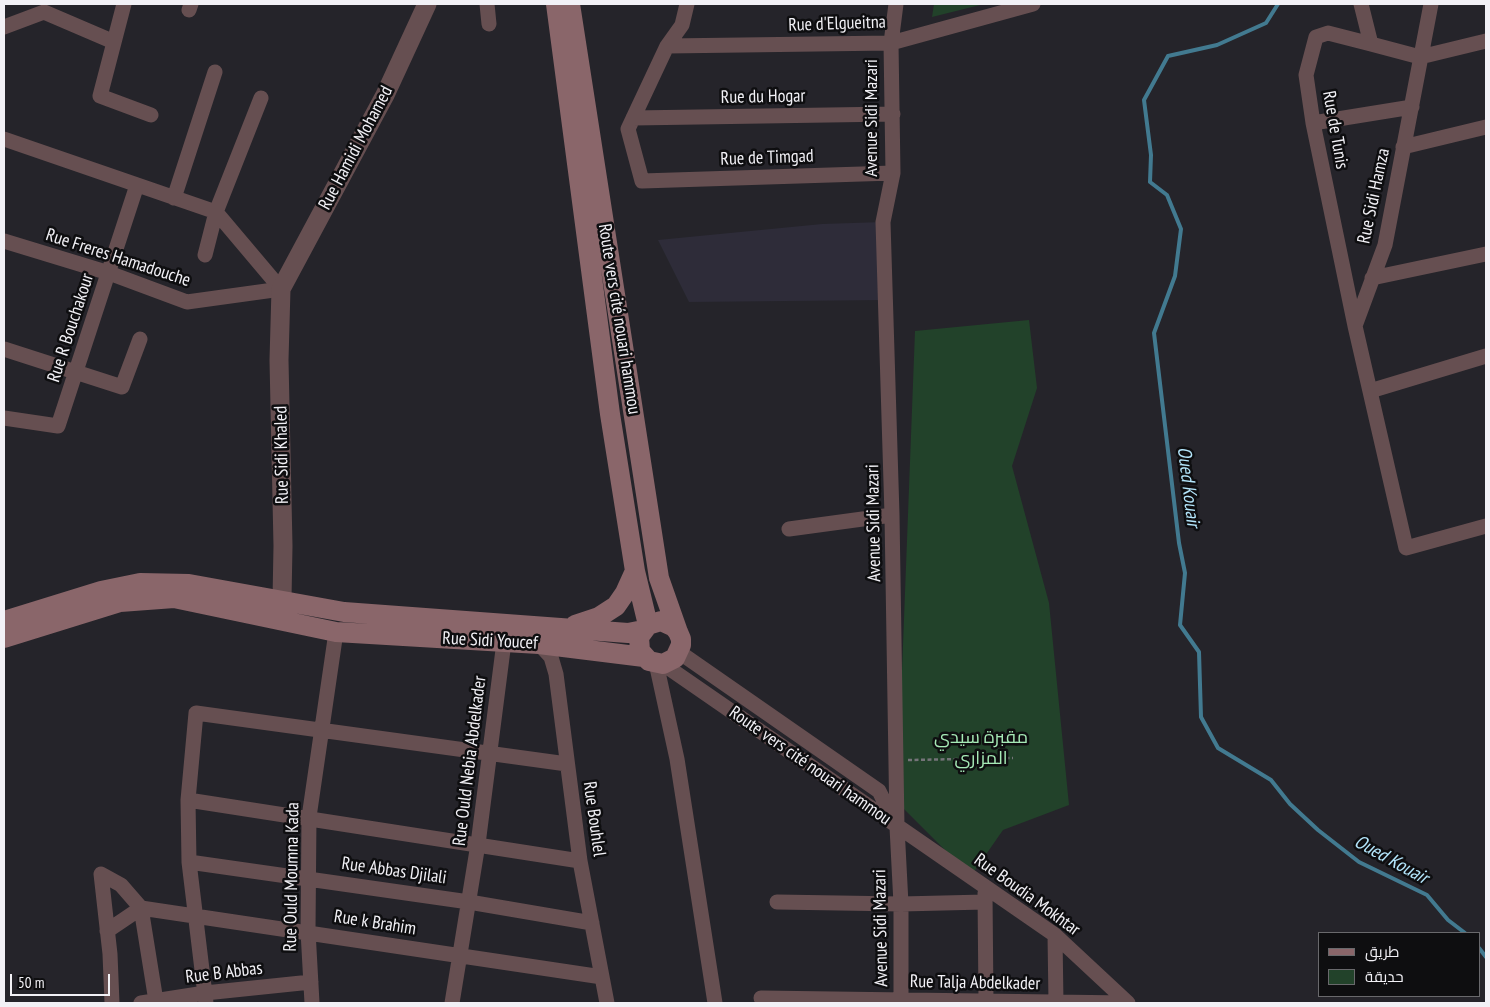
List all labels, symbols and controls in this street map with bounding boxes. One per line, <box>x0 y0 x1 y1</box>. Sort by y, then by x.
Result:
street label: Rue d'Elgueitna <box>788 12 886 36</box>
street label: Avenue Sidi Mazari <box>861 59 883 177</box>
street label: Rue Hamidi Mohamed <box>314 82 398 214</box>
street label: Rue du Hogar <box>721 85 805 109</box>
street label: Rue de Tunis <box>1318 89 1352 171</box>
street label: Rue de Timgad <box>720 146 814 170</box>
street label: Rue Sidi Hamza <box>1353 146 1395 246</box>
street label: Route vers cité nouari hammou <box>593 222 645 416</box>
street label: Rue Freres Hamadouche <box>43 224 193 292</box>
street label: Rue R Bouchakour <box>43 271 99 385</box>
street label: Rue Sidi Khaled <box>270 406 294 504</box>
water label: Oued Kouair <box>1172 446 1204 528</box>
street label: Avenue Sidi Mazari <box>862 464 886 582</box>
street label: Rue Sidi Youcef <box>442 628 538 654</box>
street label: Rue Ould Nebia Abdelkader <box>449 675 491 847</box>
street label: Route vers cité nouari hammou <box>725 702 895 830</box>
park label: مقبرة سيدي المزاري <box>934 727 1028 770</box>
street label: Rue Bouhlel <box>578 780 610 858</box>
street label: Rue Ould Moumna Kada <box>280 802 304 952</box>
water label: Oued Kouair <box>1350 830 1432 890</box>
street label: Rue Boudia Mokhtar <box>970 849 1084 941</box>
street label: Rue Abbas Djilali <box>340 853 448 889</box>
street label: Avenue Sidi Mazari <box>869 869 893 987</box>
street label: Rue k Brahim <box>332 906 418 940</box>
legend <box>1318 932 1480 997</box>
text: طريق <box>1365 942 1399 961</box>
street label: Rue B Abbas <box>184 958 264 988</box>
scale bar <box>12 964 112 996</box>
text: حديقة <box>1365 967 1404 986</box>
street label: Rue Talja Abdelkader <box>910 971 1040 995</box>
text: 50 m <box>18 973 44 992</box>

